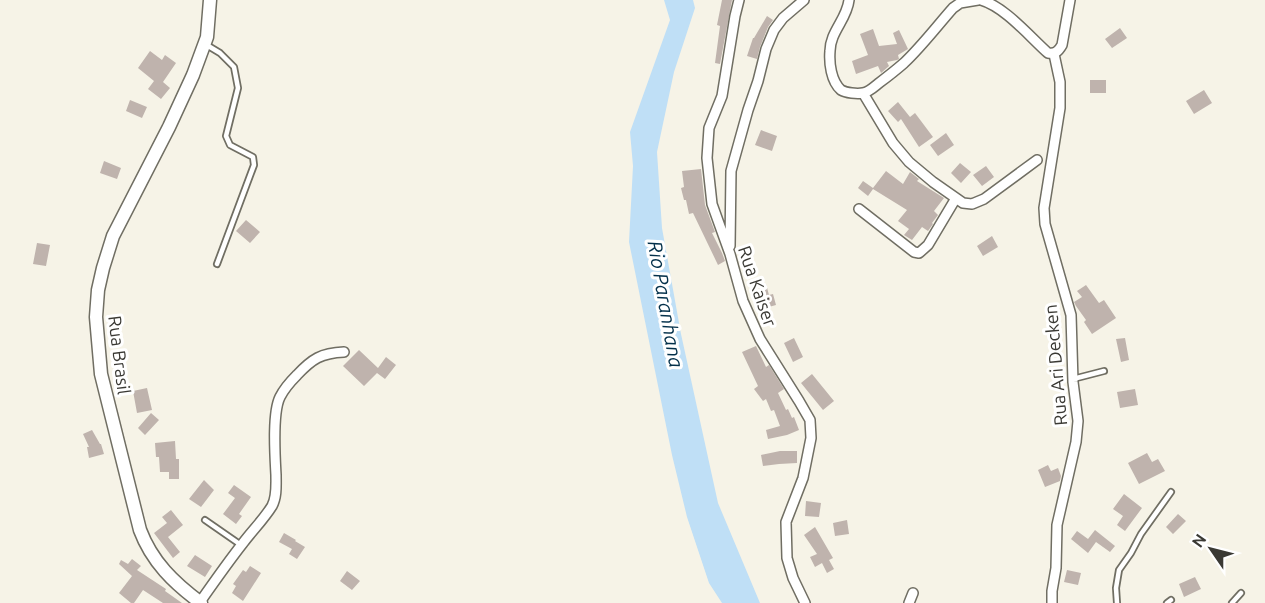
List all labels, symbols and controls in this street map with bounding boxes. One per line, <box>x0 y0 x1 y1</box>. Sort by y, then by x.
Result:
water label: Rio Paranhana <box>644 239 689 369</box>
street label: Rua Kaiser <box>735 243 781 329</box>
street label: Rua Ari Decken <box>1040 303 1070 427</box>
street label: Rua Brasil <box>105 314 135 396</box>
north arrow <box>1181 519 1241 579</box>
text: N <box>1188 530 1210 550</box>

